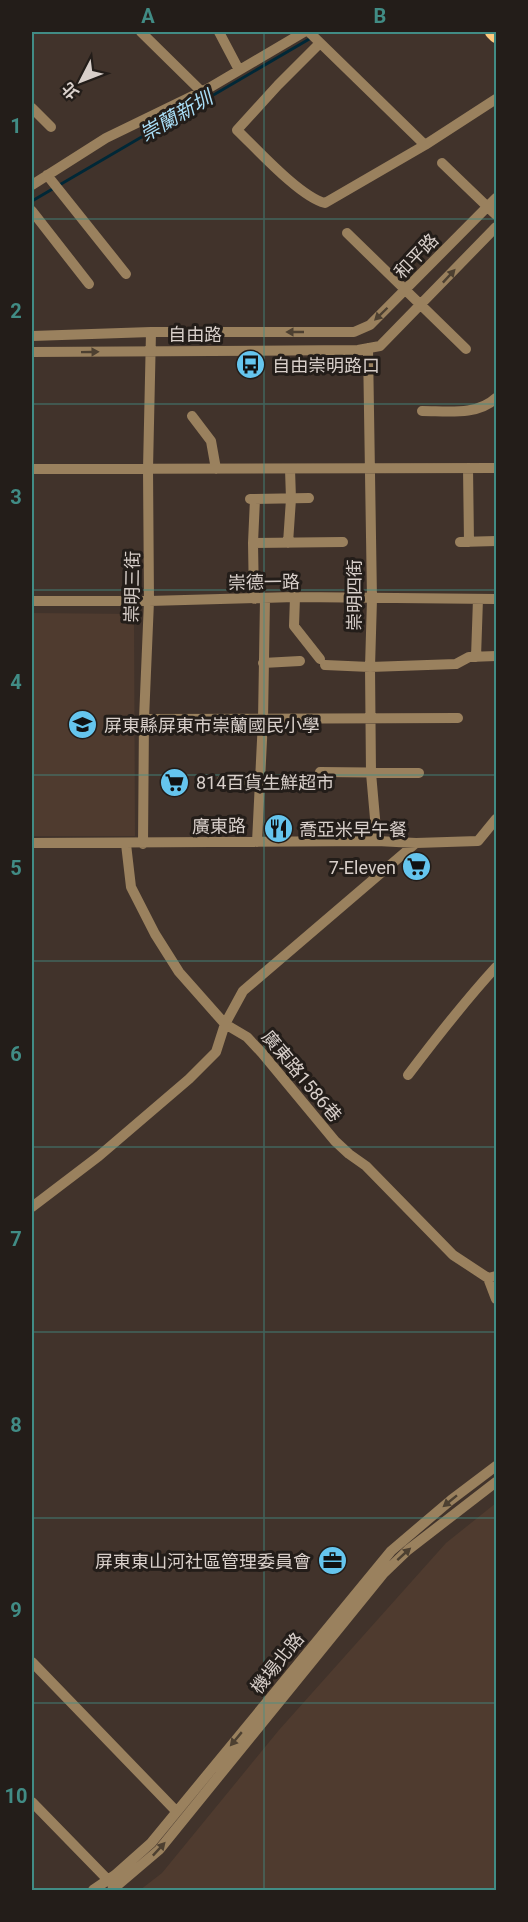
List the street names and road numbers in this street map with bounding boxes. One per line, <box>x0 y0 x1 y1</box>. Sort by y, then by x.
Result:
street label: 和平路 <box>390 229 442 283</box>
street label: 自由路 <box>168 324 222 345</box>
street label: 崇明三街 <box>121 551 143 623</box>
street label: 崇明四街 <box>344 559 365 631</box>
street label: 崇德一路 <box>228 571 300 593</box>
street label: 廣東路 <box>192 815 246 837</box>
street label: 廣東路1586巷 <box>258 1026 346 1126</box>
street label: 機場北路 <box>246 1628 308 1698</box>

